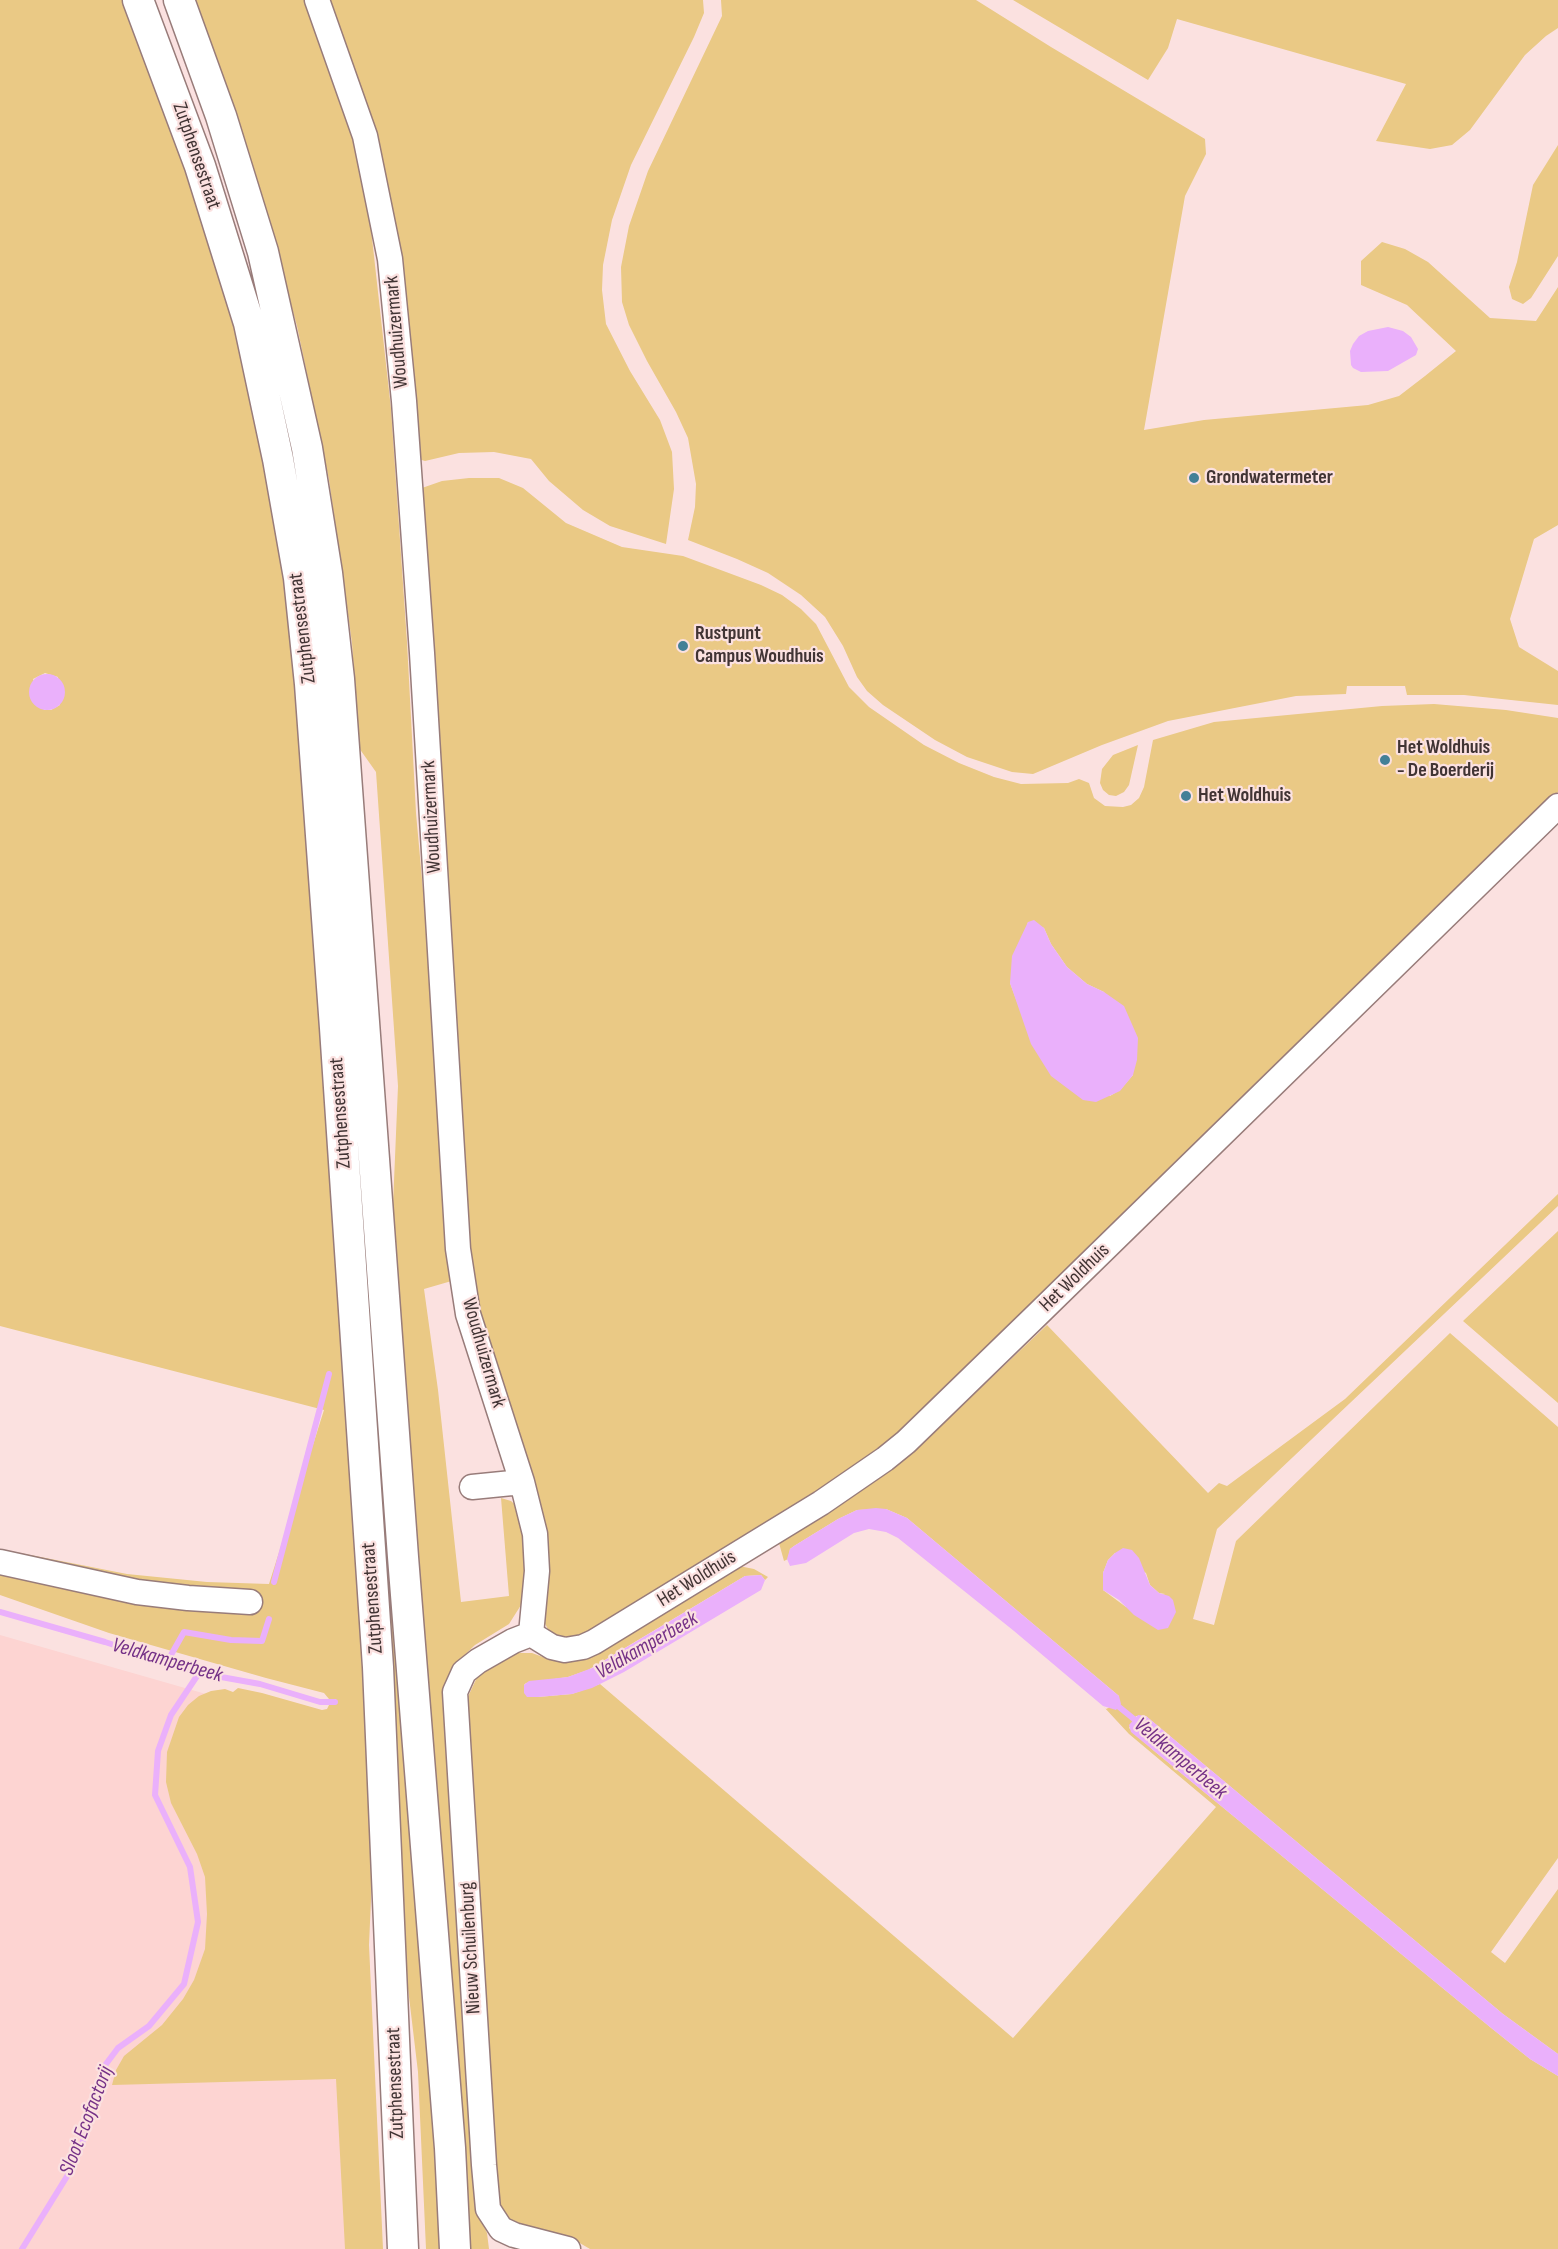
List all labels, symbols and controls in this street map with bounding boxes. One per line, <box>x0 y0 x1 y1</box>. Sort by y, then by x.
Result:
street label: Zutphensestraat <box>167 99 225 213</box>
street label: Woudhuizermark <box>380 275 414 389</box>
place label: Grondwatermeter <box>1206 466 1333 490</box>
marker: Grondwatermeter <box>1187 471 1201 485</box>
street label: Zutphensestraat <box>284 571 322 685</box>
place label: Rustpunt Campus Woudhuis <box>695 622 824 669</box>
marker: Rustpunt Campus Woudhuis <box>676 639 690 653</box>
place label: Het Woldhuis - De Boerderij <box>1397 736 1494 783</box>
marker: Het Woldhuis - De Boerderij <box>1378 753 1392 767</box>
street label: Woudhuizermark <box>417 760 447 874</box>
place label: Het Woldhuis <box>1198 784 1291 808</box>
marker: Het Woldhuis <box>1179 789 1193 803</box>
street label: Zutphensestraat <box>325 1057 357 1169</box>
street label: Het Woldhuis <box>1035 1239 1115 1317</box>
street label: Woudhuizermark <box>456 1295 510 1411</box>
street label: Zutphensestraat <box>357 1542 389 1654</box>
street label: Het Woldhuis <box>653 1545 741 1613</box>
water label: Veldkamperbeek <box>591 1607 703 1685</box>
water label: Veldkamperbeek <box>109 1633 225 1689</box>
water label: Veldkamperbeek <box>1128 1713 1232 1805</box>
street label: Nieuw Schuilenburg <box>456 1881 486 2015</box>
street label: Zutphensestraat <box>382 2027 410 2139</box>
water label: Sloot Ecofactorij <box>55 2063 119 2179</box>

